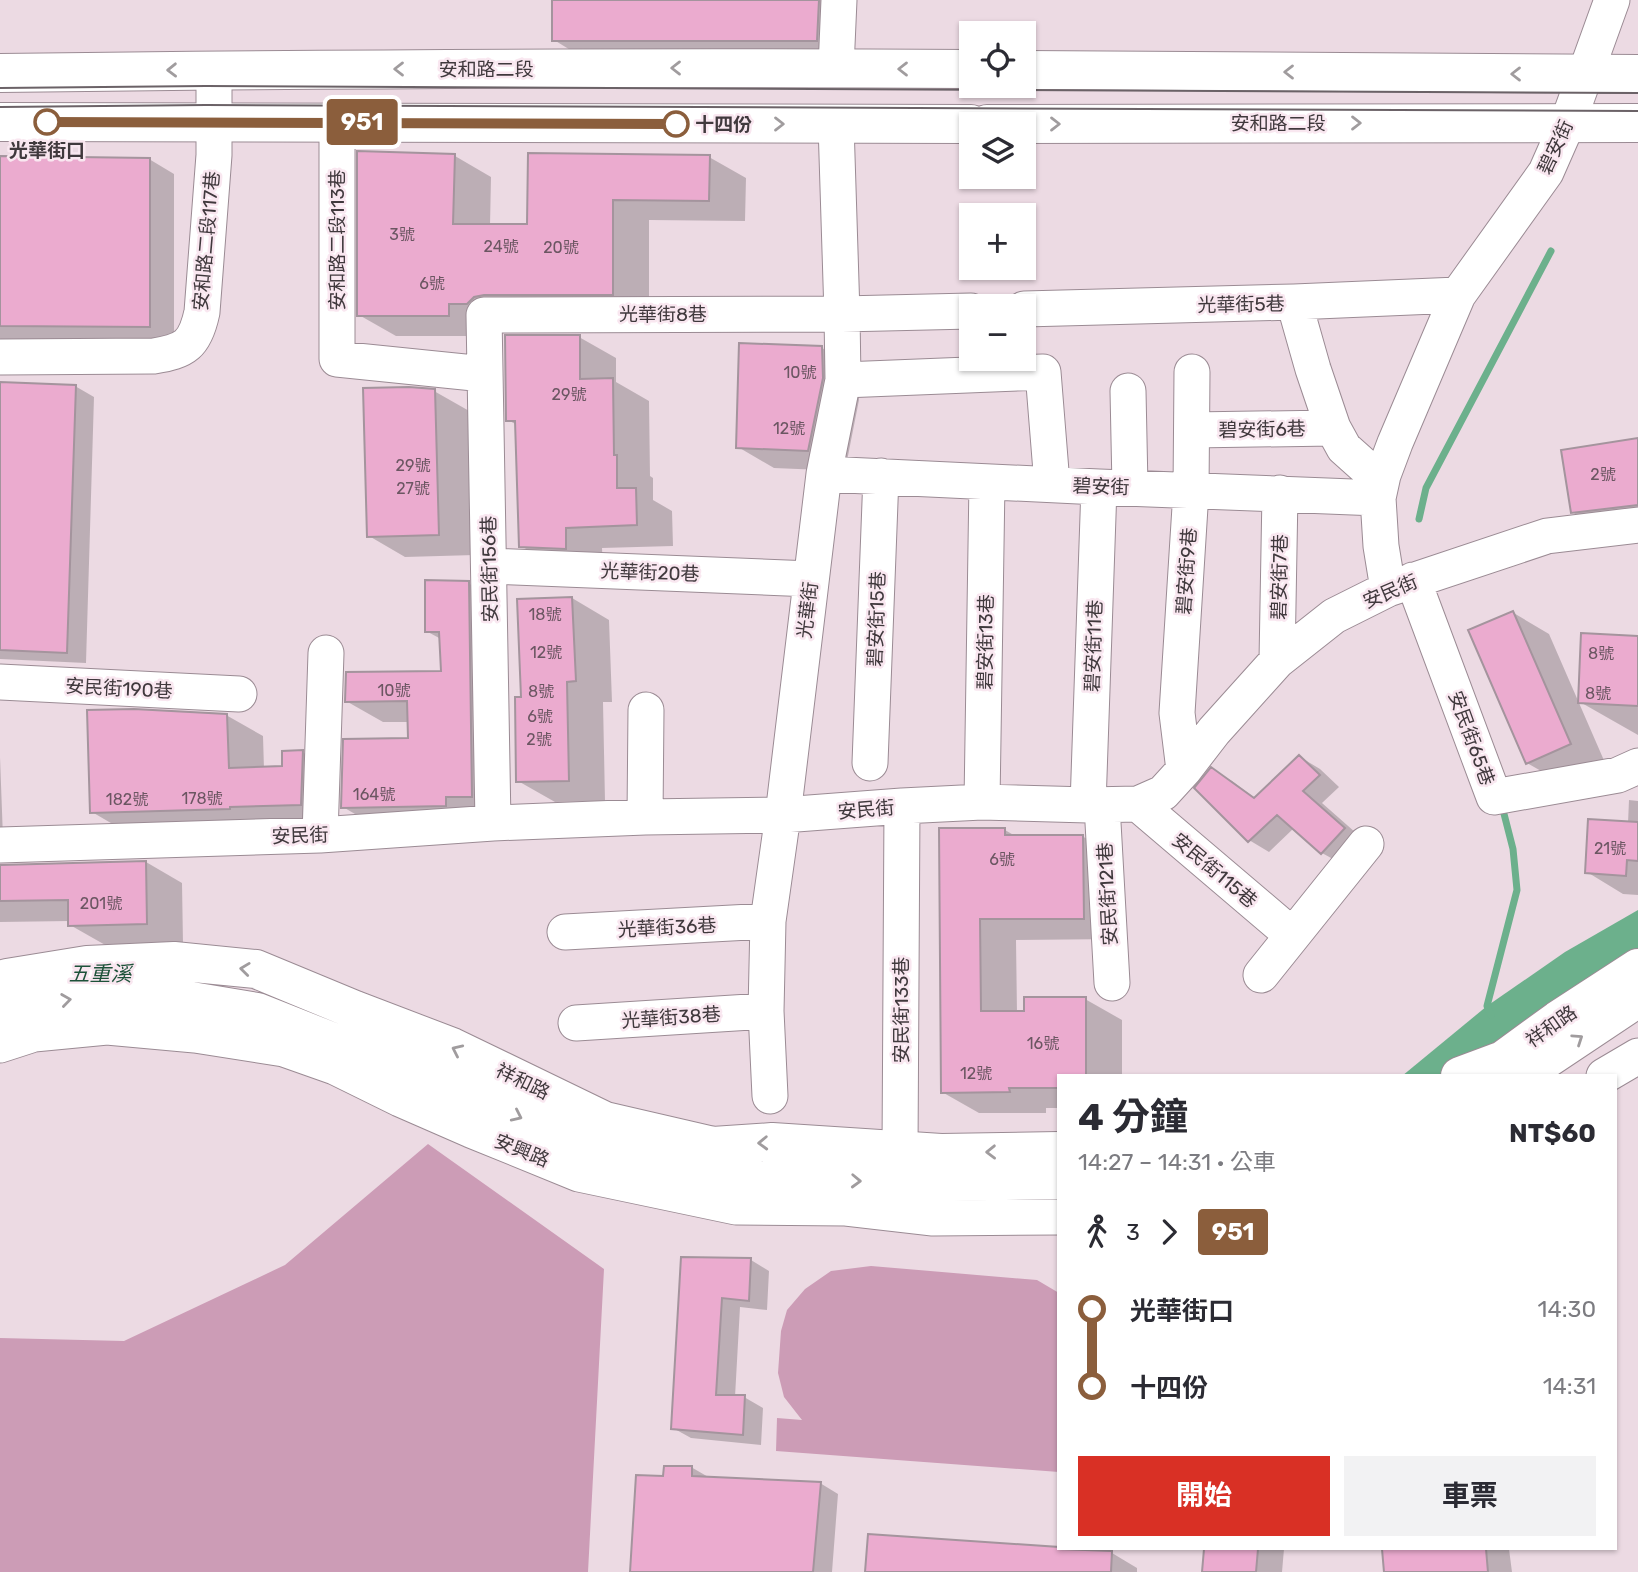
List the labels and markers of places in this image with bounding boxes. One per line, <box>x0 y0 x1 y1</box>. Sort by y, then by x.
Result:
marker: 光華街口 <box>34 109 60 135</box>
marker: 十四份 <box>663 111 689 137</box>
place label: 十四份 <box>695 113 752 136</box>
place label: 光華街口 <box>9 139 85 162</box>

